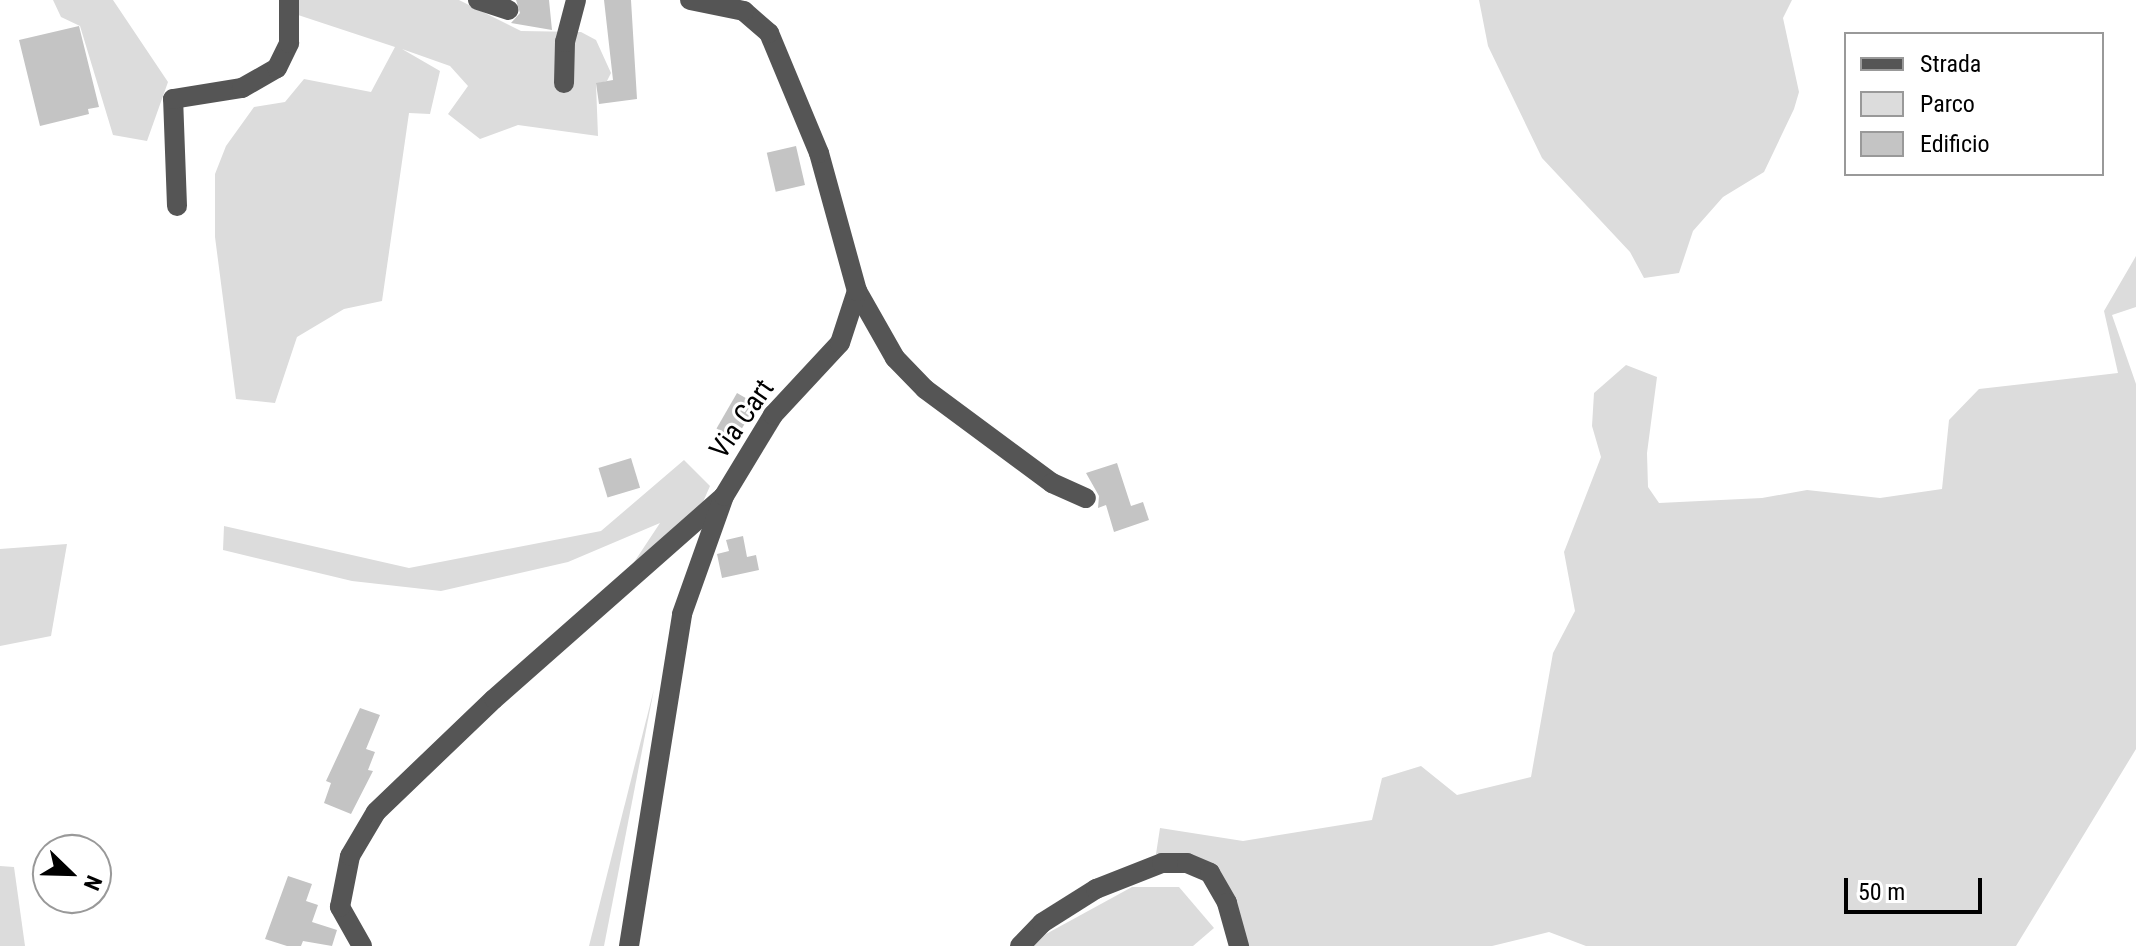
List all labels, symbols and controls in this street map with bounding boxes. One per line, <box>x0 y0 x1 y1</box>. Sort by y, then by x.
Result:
legend <box>1844 32 2104 176</box>
text: Strada <box>1920 50 1981 78</box>
text: Parco <box>1920 90 1975 118</box>
text: Edificio <box>1920 130 1990 158</box>
street label: Via Cart <box>703 373 781 465</box>
north arrow <box>32 834 112 914</box>
scale bar <box>1848 862 1986 912</box>
text: N <box>79 872 107 894</box>
text: 50 m <box>1858 878 1905 906</box>

